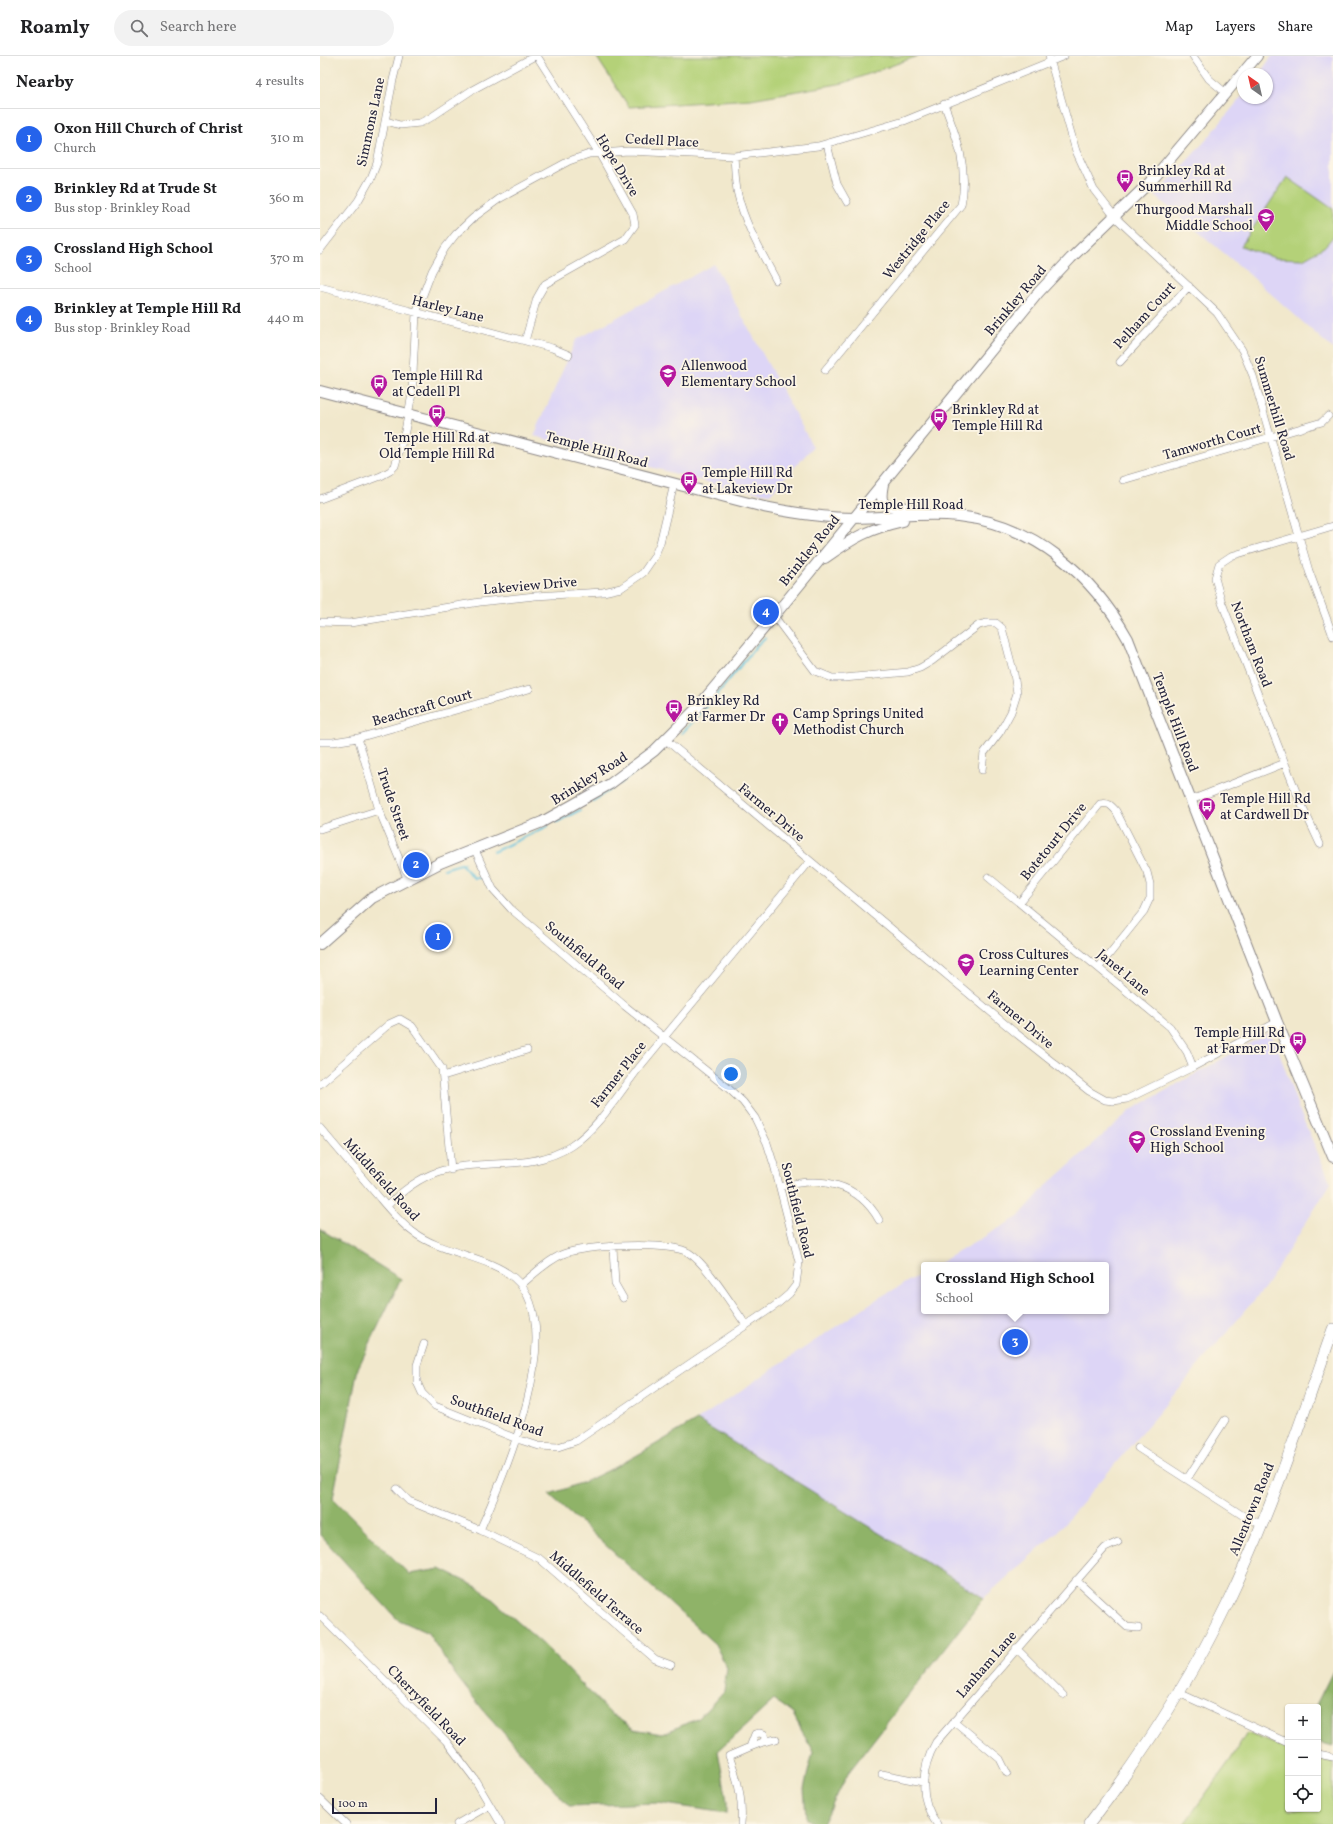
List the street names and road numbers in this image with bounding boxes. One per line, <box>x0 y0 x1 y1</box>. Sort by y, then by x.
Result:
street label: Simmons Lane <box>353 75 390 169</box>
street label: Cedell Place <box>625 130 700 153</box>
street label: Hope Drive <box>591 131 643 201</box>
street label: Westridge Place <box>879 196 955 284</box>
street label: Brinkley Road <box>981 261 1051 340</box>
street label: Pelham Court <box>1110 278 1180 354</box>
street label: Harley Lane <box>410 291 486 328</box>
street label: Summerhill Road <box>1249 354 1299 463</box>
street label: Tamworth Court <box>1161 419 1264 466</box>
street label: Temple Hill Road <box>543 428 650 473</box>
street label: Temple Hill Road <box>858 496 964 515</box>
street label: Brinkley Road <box>775 511 845 591</box>
street label: Lakeview Drive <box>482 573 578 600</box>
street label: Northam Road <box>1225 599 1276 690</box>
street label: Temple Hill Road <box>1147 670 1202 775</box>
street label: Beachcraft Court <box>370 685 475 732</box>
street label: Brinkley Road <box>548 748 632 810</box>
street label: Trude Street <box>371 766 414 843</box>
street label: Farmer Drive <box>734 780 809 847</box>
street label: Botetourt Drive <box>1017 799 1092 885</box>
street label: Southfield Road <box>540 917 628 995</box>
street label: Janet Lane <box>1092 945 1154 1001</box>
street label: Farmer Drive <box>983 987 1058 1054</box>
street label: Farmer Place <box>587 1037 651 1112</box>
street label: Middlefield Road <box>338 1134 423 1226</box>
street label: Southfield Road <box>775 1160 818 1260</box>
street label: Southfield Road <box>447 1391 546 1442</box>
street label: Allentown Road <box>1225 1460 1280 1559</box>
street label: Middlefield Terrace <box>545 1547 647 1640</box>
street label: Lanham Lane <box>953 1627 1022 1703</box>
street label: Cherryfield Road <box>382 1662 469 1751</box>

